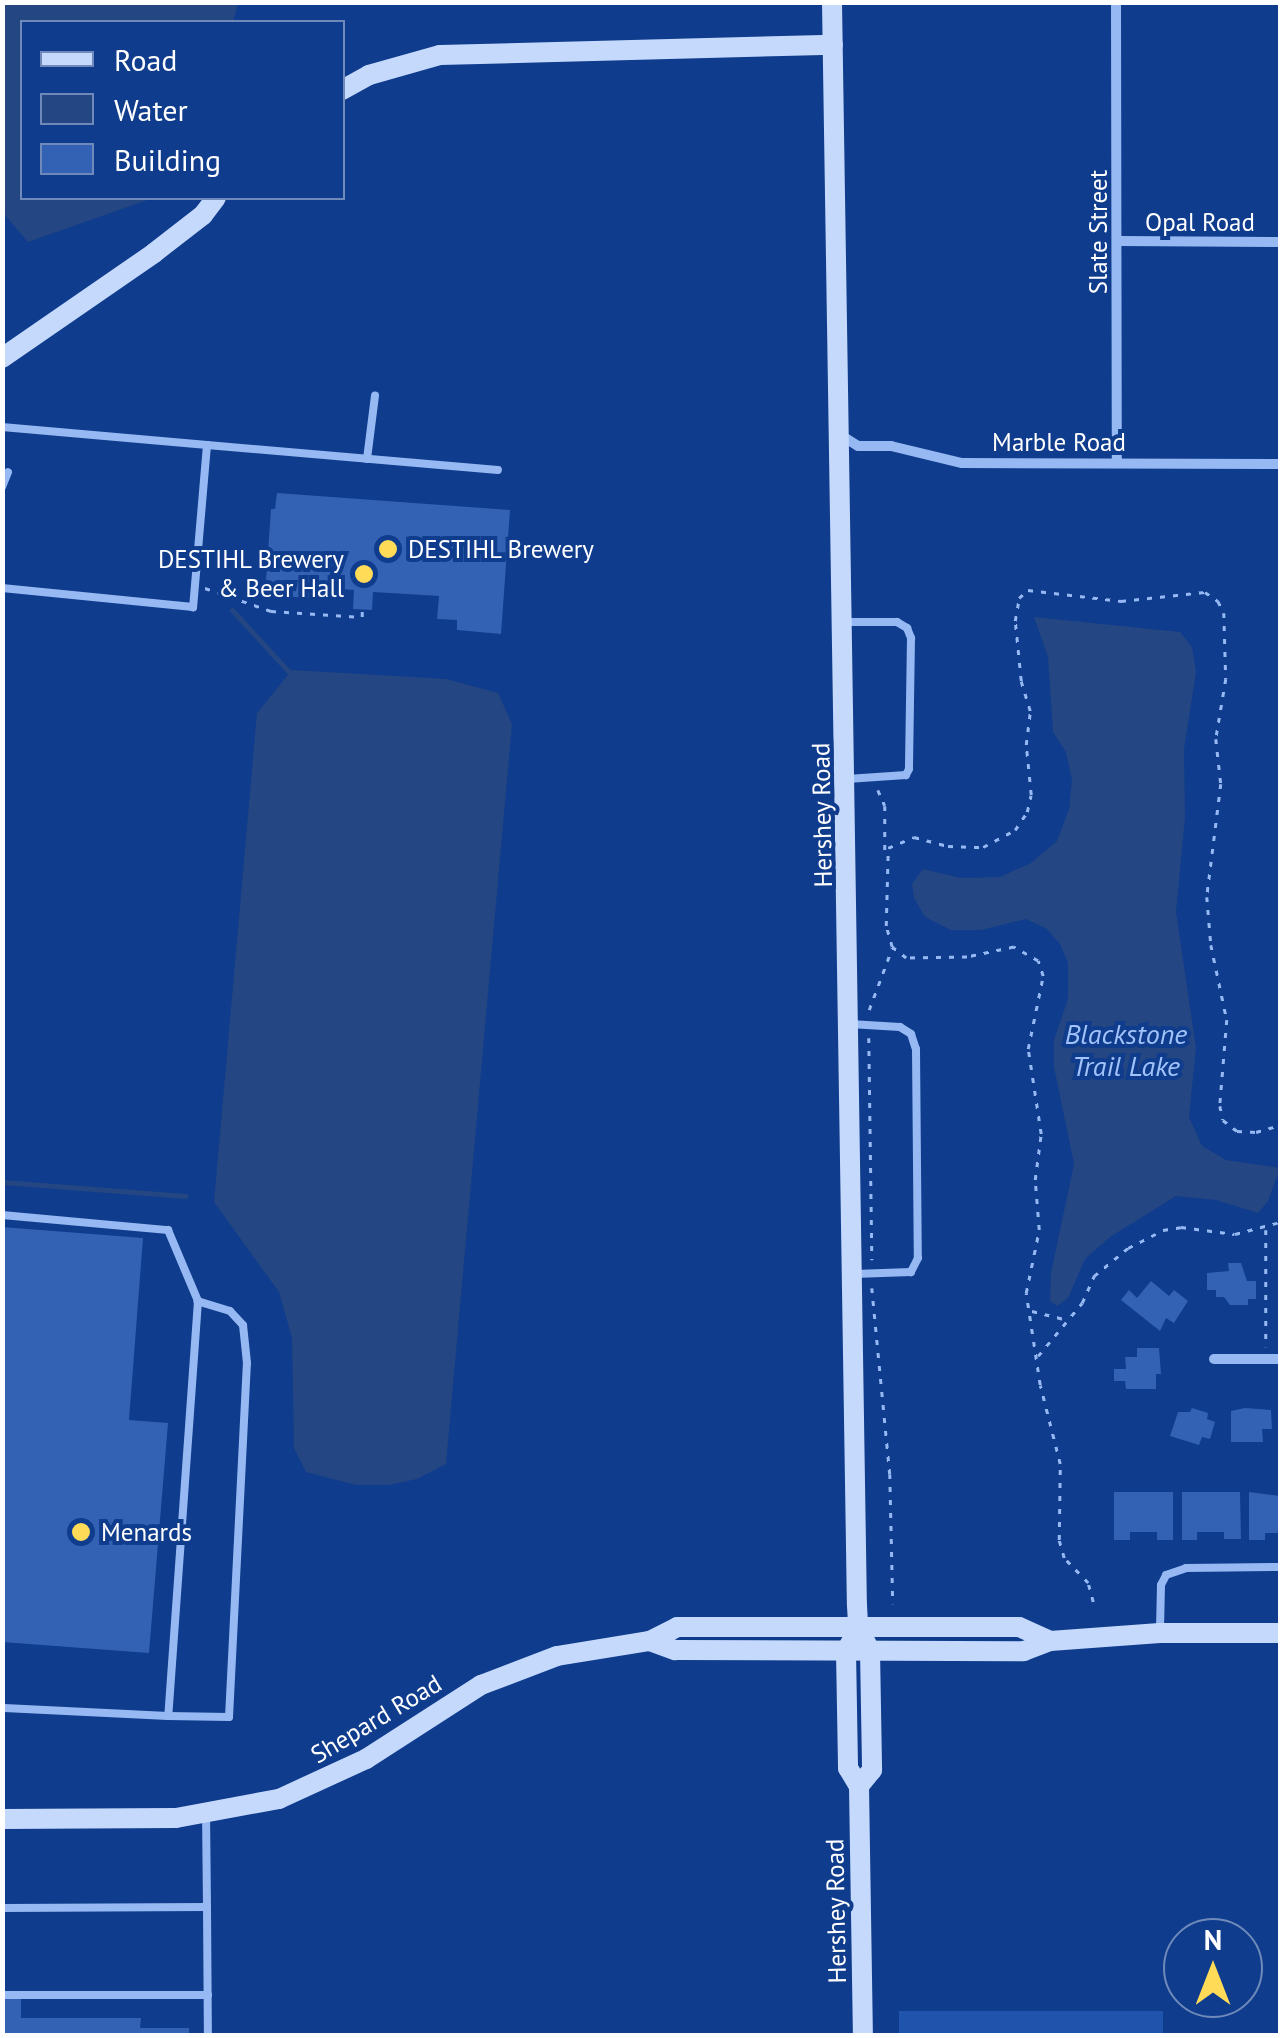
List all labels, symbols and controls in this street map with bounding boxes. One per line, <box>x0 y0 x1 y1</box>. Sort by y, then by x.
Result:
legend <box>20 20 345 200</box>
text: Road <box>114 40 178 79</box>
text: Water <box>114 90 188 129</box>
text: Building <box>114 140 221 179</box>
street label: Slate Street <box>1083 170 1113 294</box>
street label: Opal Road <box>1145 207 1255 237</box>
street label: Marble Road <box>992 427 1126 457</box>
place label: DESTIHL Brewery <box>408 534 595 564</box>
marker: DESTIHL Brewery <box>377 538 399 560</box>
place label: DESTIHL Brewery & Beer Hall <box>157 545 344 604</box>
marker: DESTIHL Brewery & Beer Hall <box>353 563 375 585</box>
street label: Hershey Road <box>806 742 838 888</box>
water label: Blackstone Trail Lake <box>1065 1017 1187 1083</box>
place label: Menards <box>101 1517 192 1547</box>
marker: Menards <box>70 1521 92 1543</box>
street label: Shepard Road <box>305 1668 447 1770</box>
street label: Hershey Road <box>820 1838 852 1984</box>
north arrow <box>1163 1918 1263 2018</box>
text: N <box>1204 1921 1222 1958</box>

